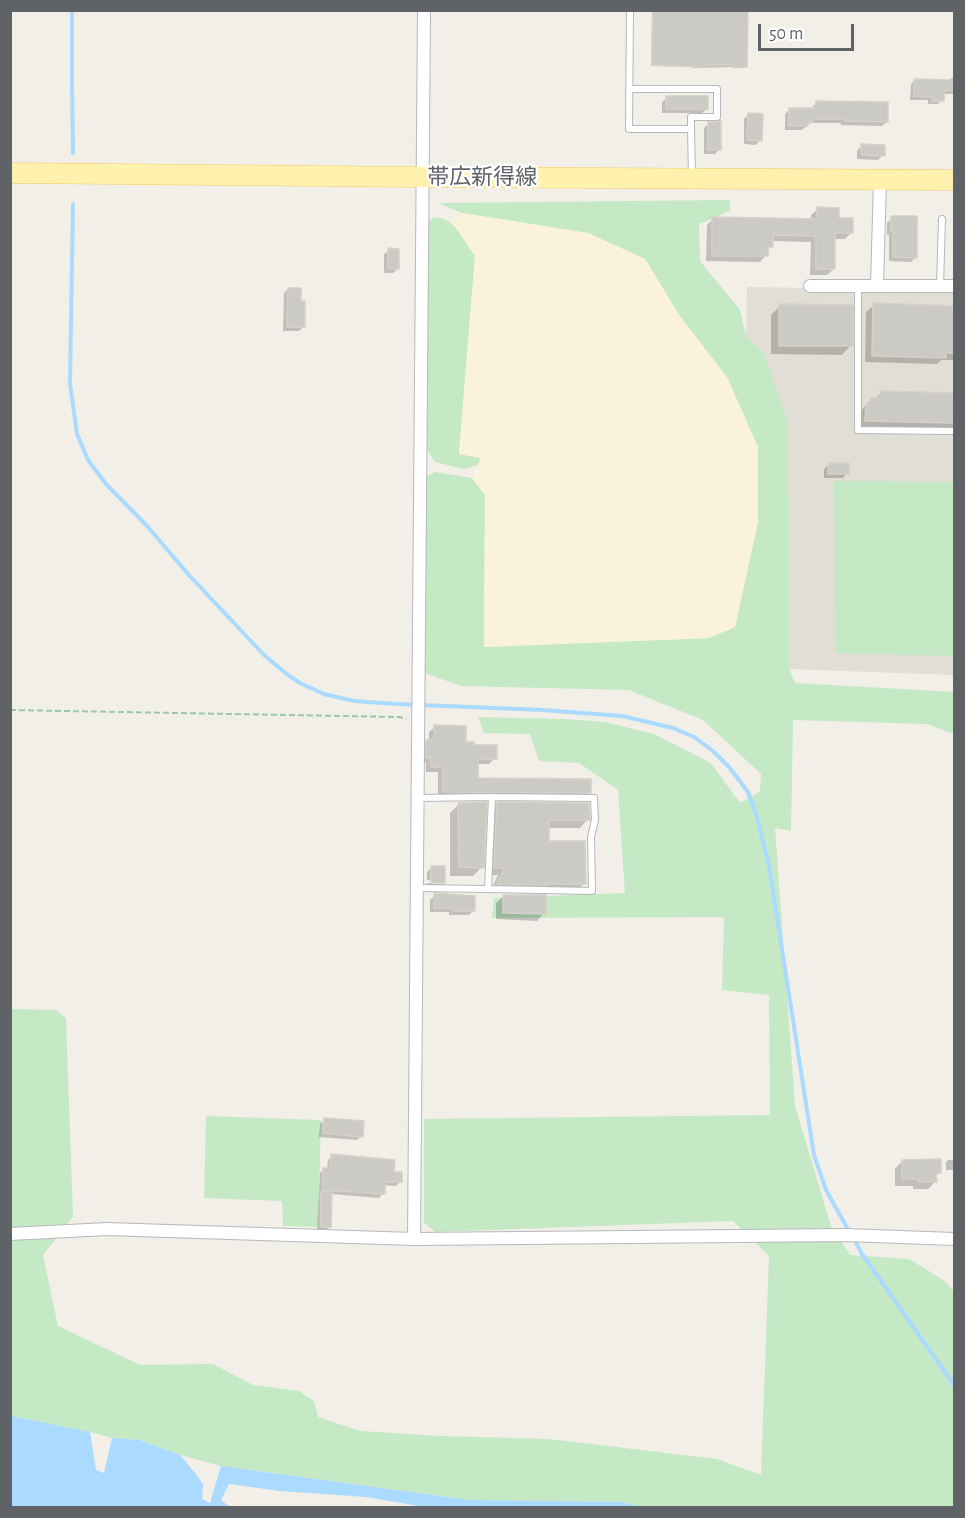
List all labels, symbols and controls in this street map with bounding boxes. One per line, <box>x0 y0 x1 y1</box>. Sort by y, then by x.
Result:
scale bar <box>761 12 857 50</box>
text: 50 m <box>769 25 803 43</box>
street label: 帯広新得線 <box>427 164 537 190</box>

